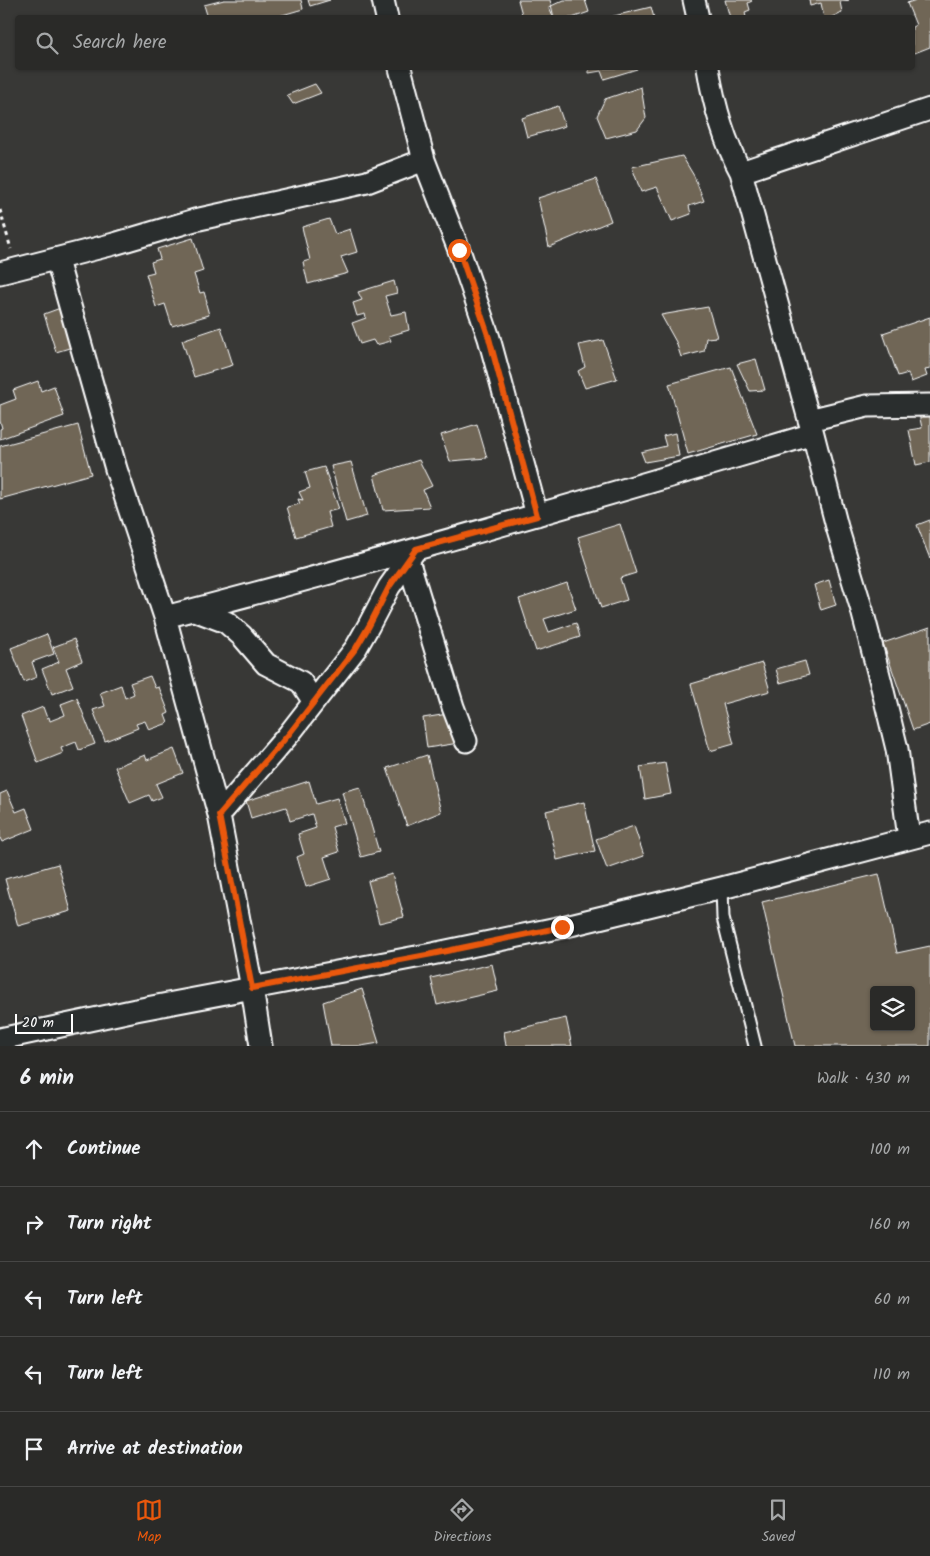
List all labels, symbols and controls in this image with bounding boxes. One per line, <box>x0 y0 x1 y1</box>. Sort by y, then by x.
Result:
search box <box>15 15 915 70</box>
text: Search here <box>73 28 167 58</box>
icon: search <box>33 29 61 57</box>
route start <box>448 239 471 262</box>
route end <box>551 916 574 939</box>
map controls <box>870 986 915 1031</box>
button: layers <box>870 986 915 1031</box>
scale bar <box>15 1011 72 1034</box>
text: 20 m <box>22 1012 54 1034</box>
text: 6 min <box>20 1062 74 1095</box>
text: Walk · 430 m <box>817 1066 910 1091</box>
text: Continue <box>67 1134 140 1164</box>
icon: ahead <box>20 1135 48 1163</box>
text: 100 m <box>870 1137 910 1162</box>
text: Turn right <box>67 1209 152 1239</box>
icon: right <box>20 1210 48 1238</box>
text: 160 m <box>869 1212 910 1237</box>
text: Turn left <box>67 1284 142 1314</box>
icon: left <box>20 1285 48 1313</box>
text: 60 m <box>874 1287 910 1312</box>
text: Turn left <box>67 1359 142 1389</box>
icon: left <box>20 1360 48 1388</box>
text: 110 m <box>873 1362 910 1387</box>
text: Arrive at destination <box>67 1434 243 1464</box>
icon: arrive <box>20 1435 48 1463</box>
tab: Map <box>135 1496 163 1548</box>
tab: Directions <box>433 1496 491 1548</box>
tab: Saved <box>762 1496 795 1548</box>

